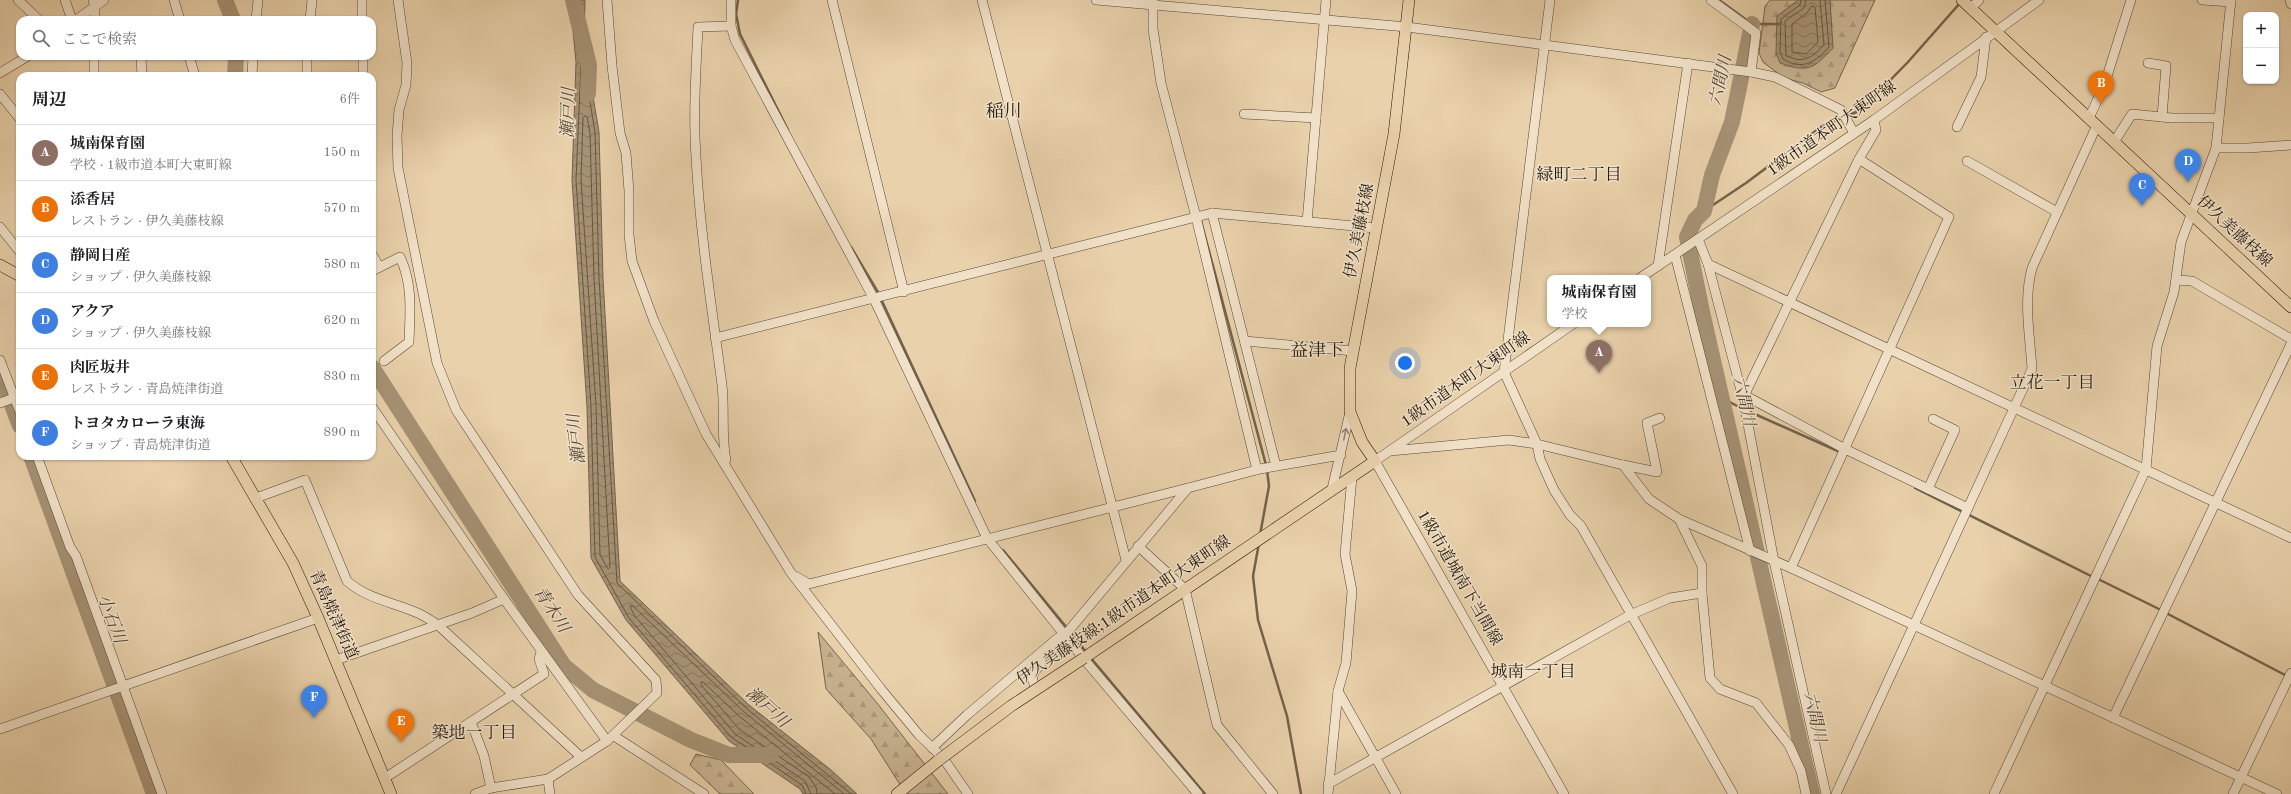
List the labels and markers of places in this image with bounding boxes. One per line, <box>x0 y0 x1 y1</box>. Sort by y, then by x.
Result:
pin: B <box>2088 71 2114 104</box>
pin: D <box>2175 149 2201 182</box>
pin: C <box>2129 173 2155 206</box>
pin: A <box>1586 340 1612 373</box>
pin: F <box>301 685 327 718</box>
pin: E <box>388 709 414 742</box>

